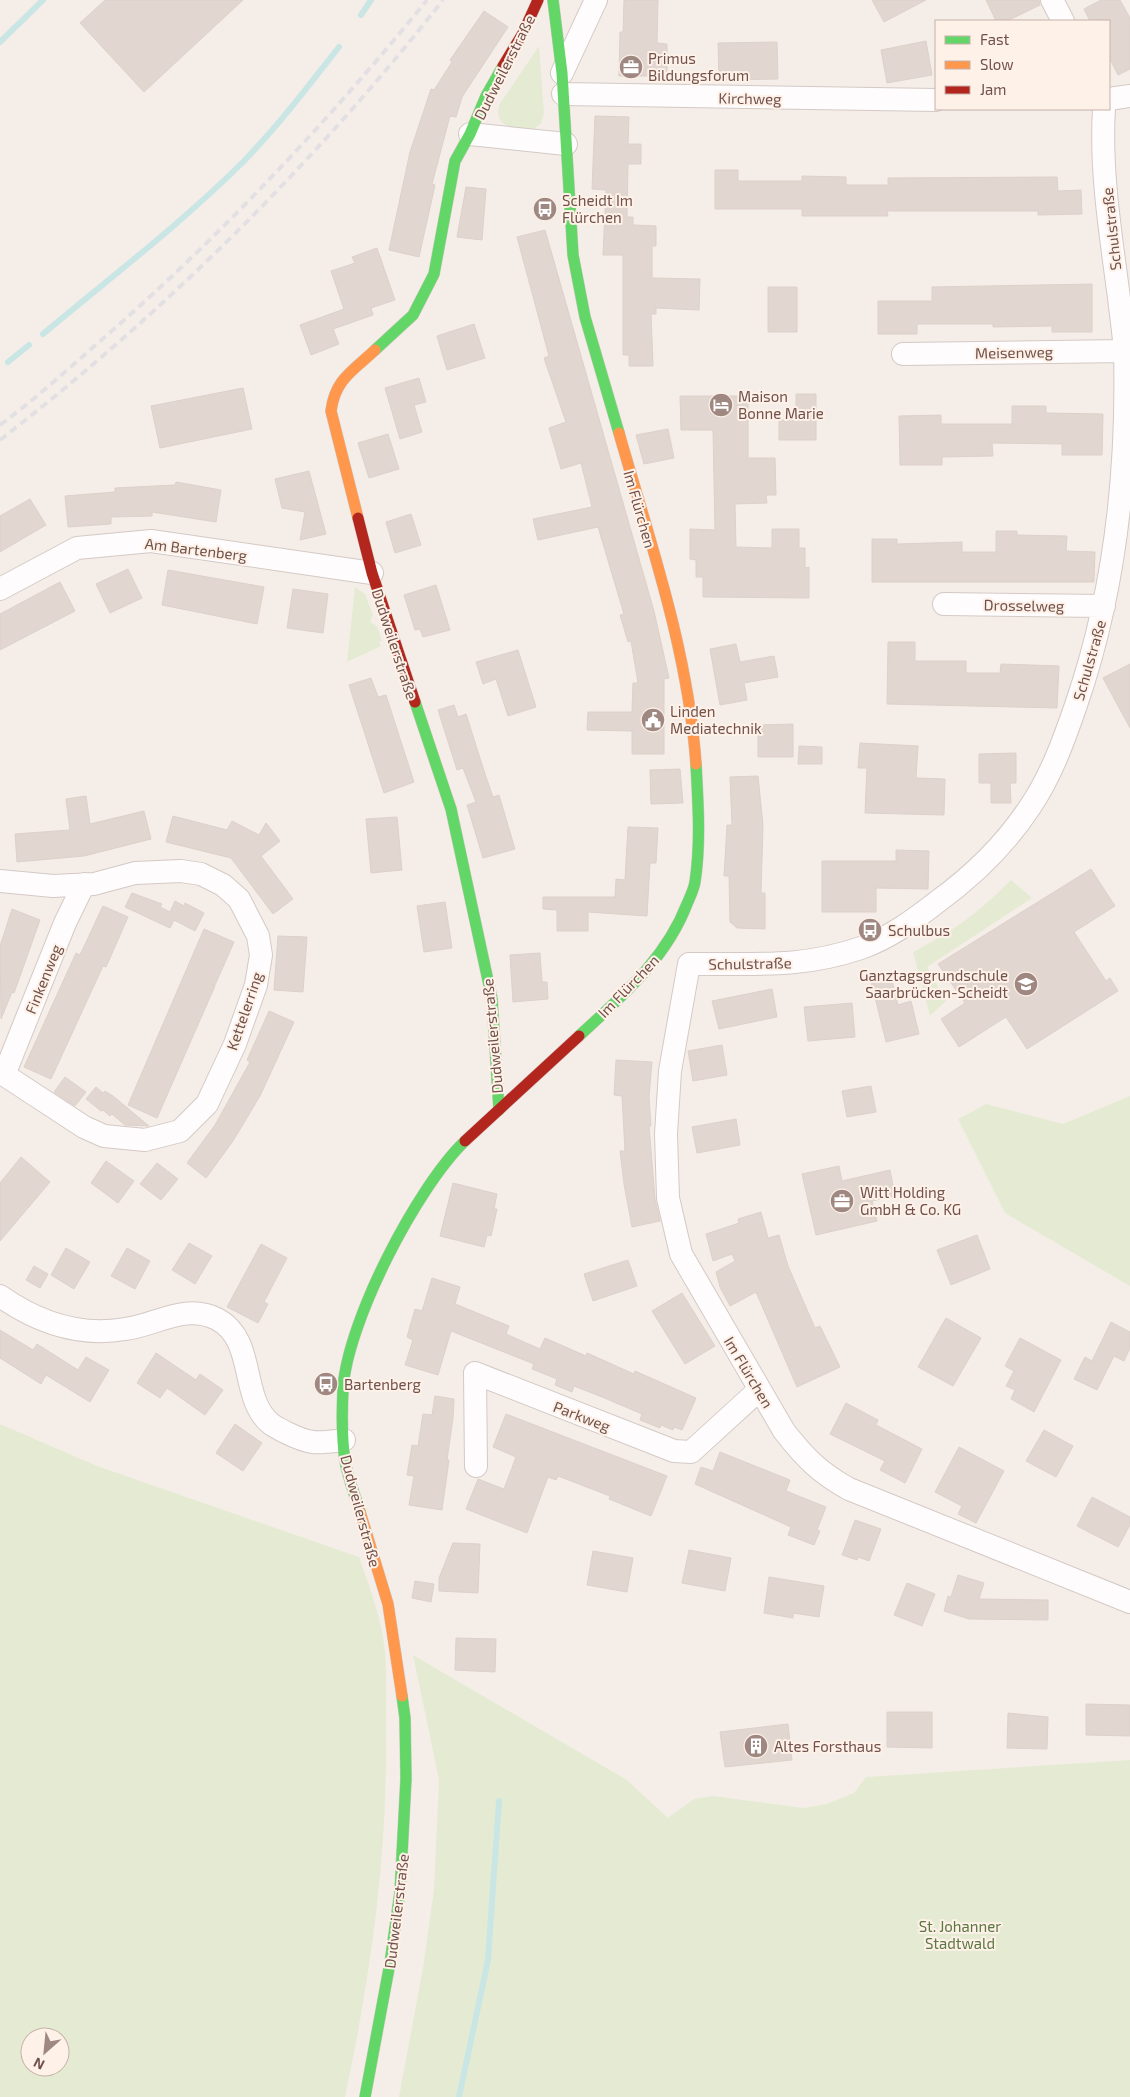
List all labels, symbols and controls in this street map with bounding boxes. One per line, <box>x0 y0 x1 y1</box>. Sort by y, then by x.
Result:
street label: Dudweilerstraße <box>470 11 538 123</box>
legend <box>935 20 1110 110</box>
text: Fast <box>980 30 1010 48</box>
place label: Primus Bildungsforum <box>648 49 749 84</box>
office icon: Primus Bildungsforum <box>618 54 644 80</box>
text: Slow <box>980 55 1014 73</box>
text: Jam <box>980 80 1006 98</box>
street label: Kirchweg <box>718 88 782 108</box>
street label: Schulstraße <box>1098 187 1124 271</box>
place label: Scheidt Im Flürchen <box>562 191 633 226</box>
bus stop icon: Scheidt Im Flürchen <box>532 196 558 222</box>
street label: Meisenweg <box>975 342 1054 362</box>
place label: Maison Bonne Marie <box>738 387 824 422</box>
hotel icon: Maison Bonne Marie <box>708 392 734 418</box>
street label: Im Flürchen <box>620 468 660 550</box>
street label: Am Bartenberg <box>144 534 249 564</box>
street label: Dudweilerstraße <box>369 586 421 702</box>
street label: Drosselweg <box>984 595 1065 615</box>
street label: Schulstraße <box>1069 618 1109 702</box>
place label: Linden Mediatechnik <box>670 702 762 737</box>
public building icon: Linden Mediatechnik <box>640 707 666 733</box>
bus stop icon: Schulbus <box>857 917 883 943</box>
place label: Schulbus <box>888 921 950 939</box>
street label: Finkenweg <box>21 941 65 1016</box>
street label: Im Flürchen <box>594 951 662 1021</box>
street label: Schulstraße <box>708 953 792 973</box>
place label: Ganztagsgrundschule Saarbrücken-Scheidt <box>859 966 1008 1001</box>
street label: Kettelerring <box>222 969 266 1052</box>
school or university icon: Ganztagsgrundschule Saarbrücken-Scheidt <box>1013 971 1039 997</box>
street label: Dudweilerstraße <box>478 978 506 1094</box>
place label: Witt Holding GmbH & Co. KG <box>860 1183 961 1218</box>
office icon: Witt Holding GmbH & Co. KG <box>829 1188 855 1214</box>
street label: Im Flürchen <box>721 1333 777 1411</box>
bus stop icon: Bartenberg <box>313 1371 339 1397</box>
place label: Bartenberg <box>344 1375 422 1393</box>
street label: Parkweg <box>551 1397 614 1435</box>
street label: Dudweilerstraße <box>337 1453 385 1569</box>
building icon: Altes Forsthaus <box>743 1733 769 1759</box>
place label: Altes Forsthaus <box>774 1737 881 1755</box>
street label: Dudweilerstraße <box>380 1853 412 1969</box>
park label: St. Johanner Stadtwald <box>919 1917 1001 1952</box>
north arrow <box>20 2027 70 2077</box>
text: N <box>31 2054 47 2074</box>

